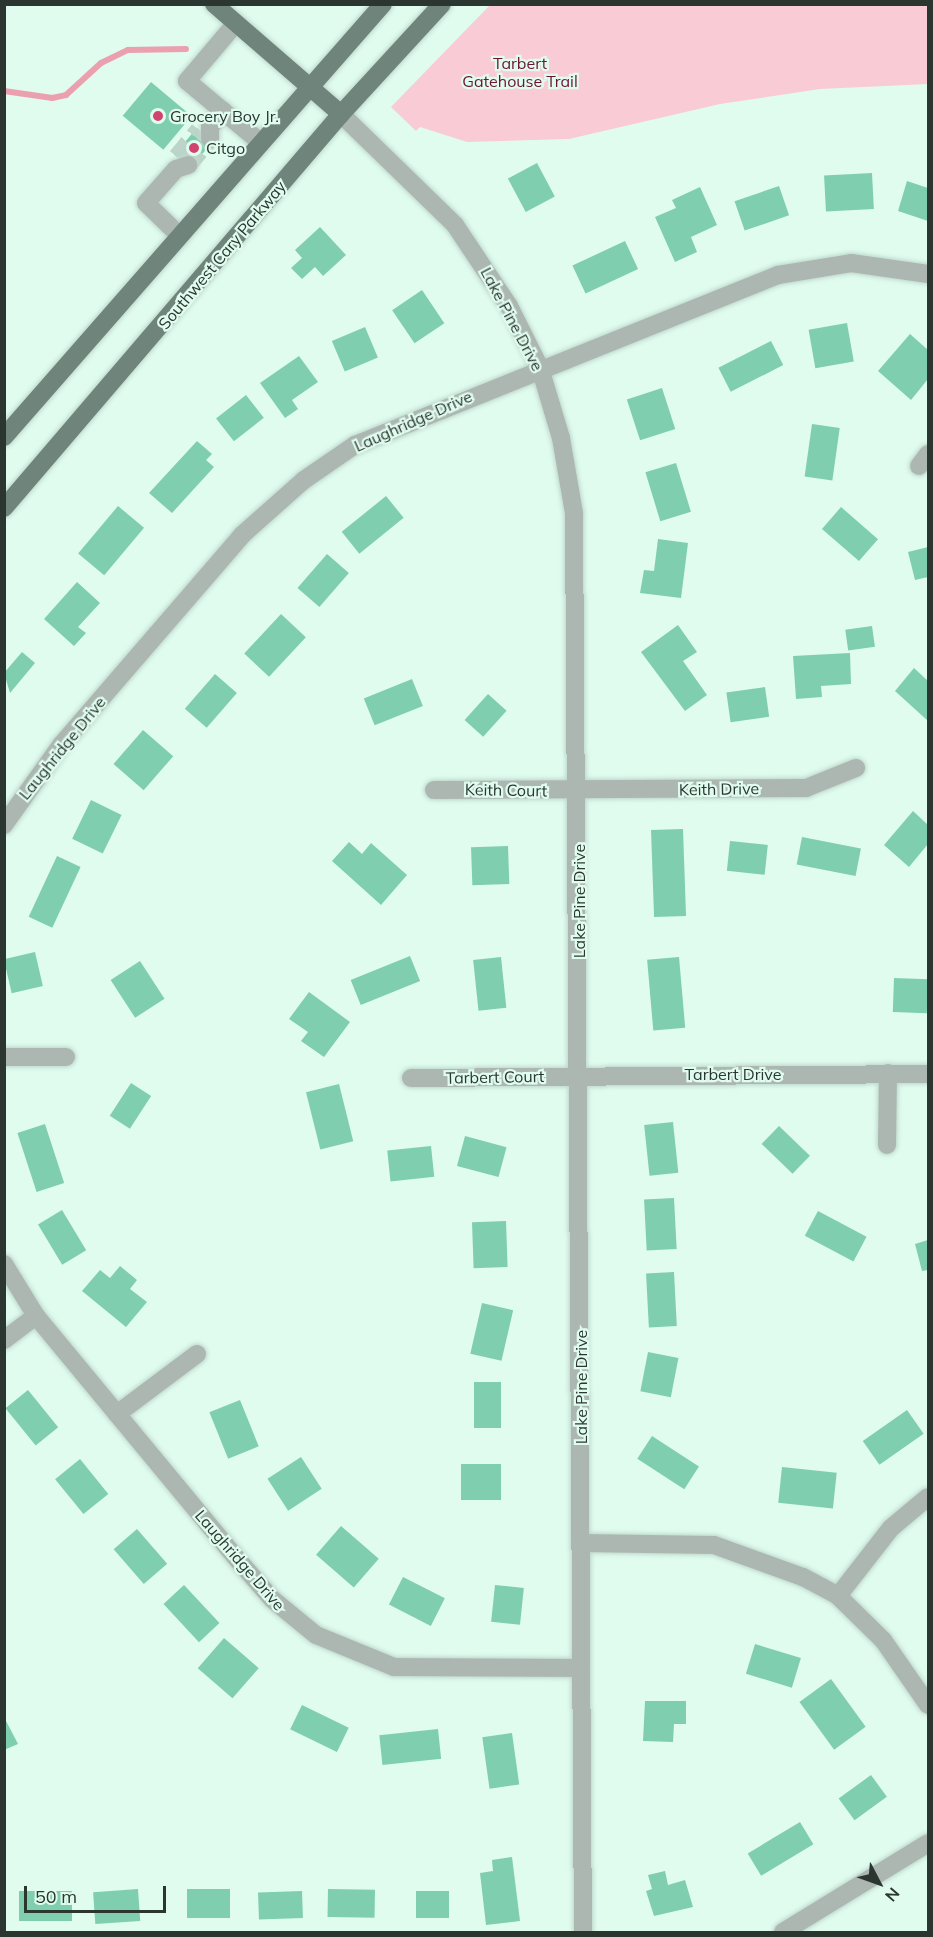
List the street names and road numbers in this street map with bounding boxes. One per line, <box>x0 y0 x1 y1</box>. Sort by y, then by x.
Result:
street label: Southwest Cary Parkway <box>154 177 290 333</box>
street label: Lake Pine Drive <box>477 264 547 374</box>
street label: Laughridge Drive <box>351 386 475 456</box>
street label: Laughridge Drive <box>15 693 109 803</box>
street label: Keith Drive <box>679 779 759 799</box>
street label: Keith Court <box>465 780 547 800</box>
street label: Lake Pine Drive <box>569 844 589 958</box>
street label: Tarbert Drive <box>685 1064 781 1084</box>
street label: Tarbert Court <box>445 1067 545 1087</box>
street label: Lake Pine Drive <box>571 1330 591 1444</box>
street label: Laughridge Drive <box>191 1506 289 1614</box>

